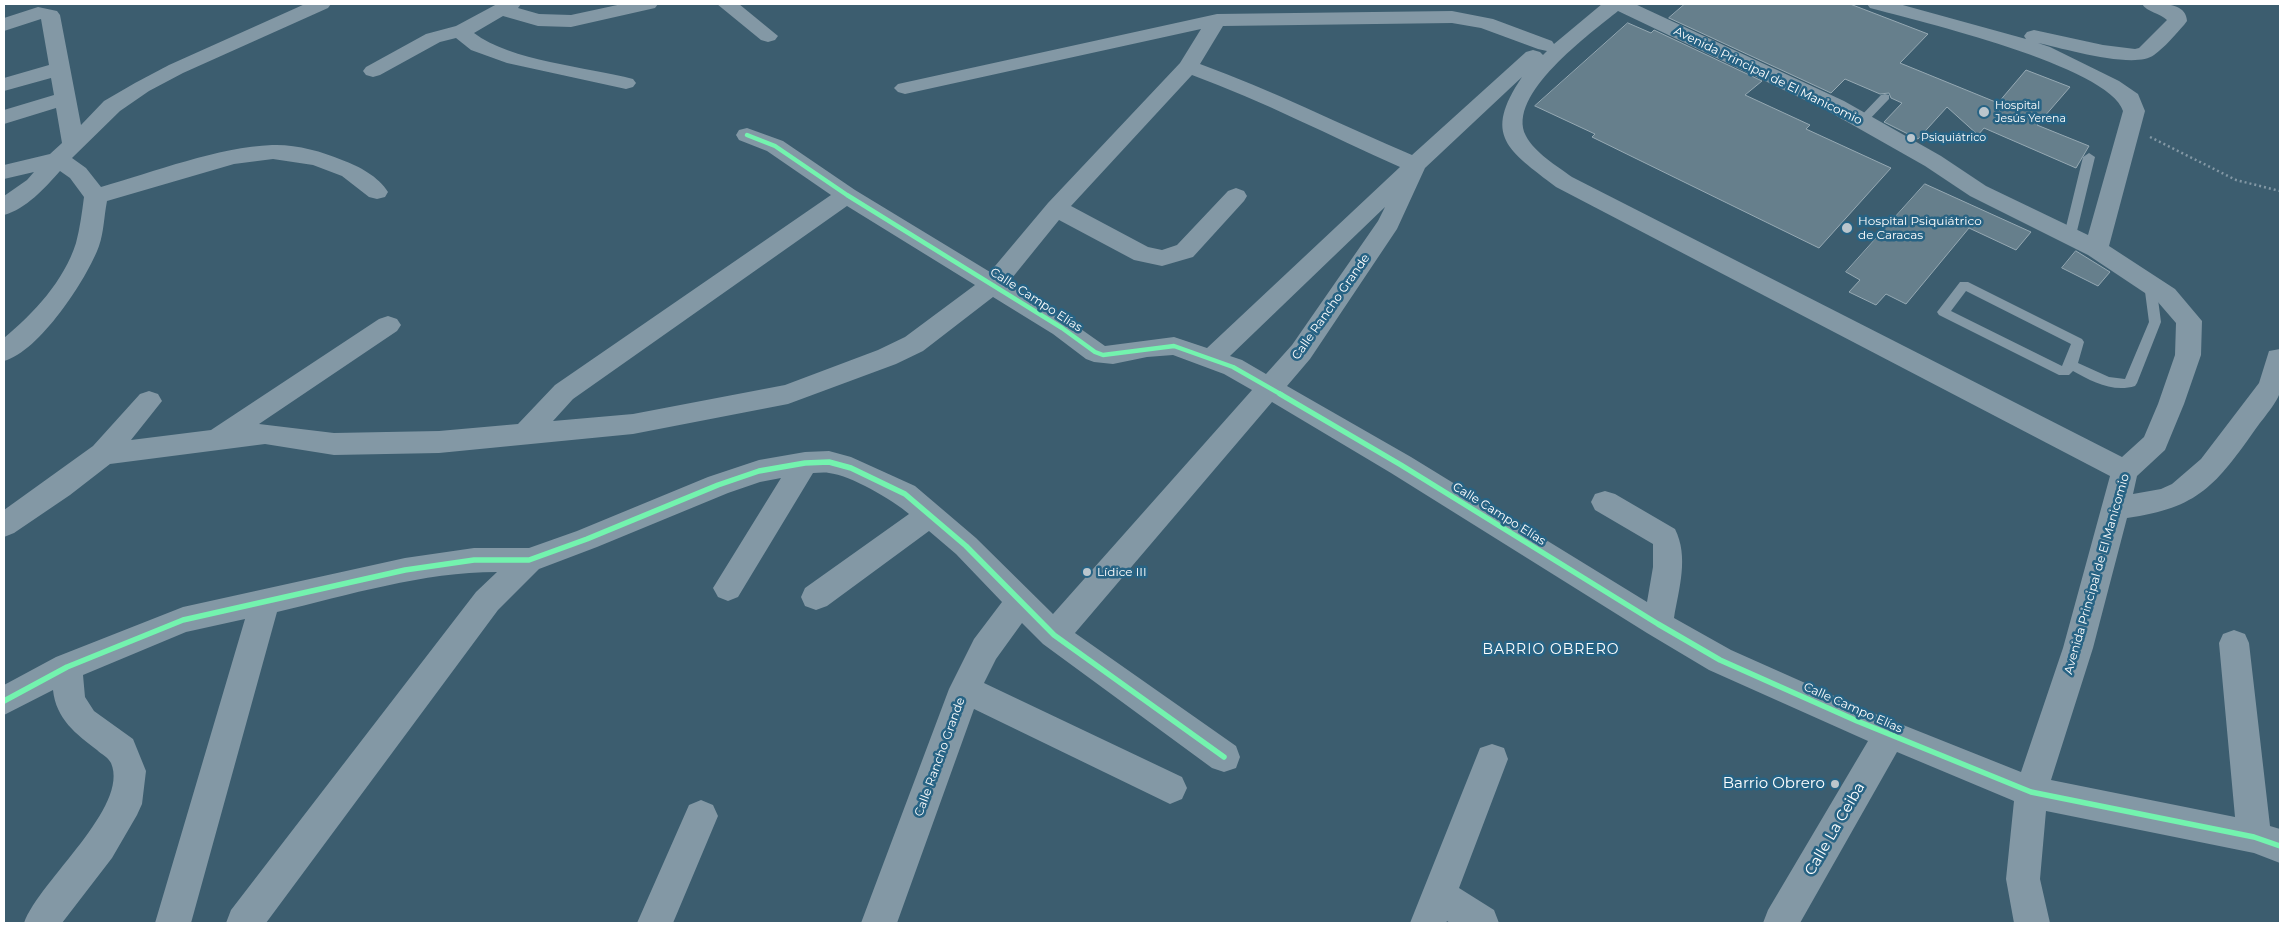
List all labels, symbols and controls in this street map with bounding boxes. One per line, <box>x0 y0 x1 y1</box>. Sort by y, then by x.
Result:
street label: Avenida Principal de El Manicomio <box>1671 24 1865 128</box>
place label: Hospital Jesús Yerena <box>1995 99 2066 125</box>
marker: Hospital Jesús Yerena <box>1977 105 1991 119</box>
place label: Psiquiátrico <box>1921 131 1986 145</box>
marker: Psiquiátrico <box>1905 132 1917 144</box>
place label: Hospital Psiquiátrico de Caracas <box>1858 214 1982 242</box>
marker: Hospital Psiquiátrico de Caracas <box>1840 221 1854 235</box>
street label: Calle Rancho Grande <box>1289 251 1373 363</box>
street label: Calle Campo Elías <box>987 265 1085 335</box>
street label: Avenida Principal de El Manicomio <box>2061 472 2133 676</box>
street label: Calle Campo Elías <box>1450 480 1548 548</box>
place label: Lídice III <box>1097 565 1147 579</box>
marker: Lídice III <box>1081 566 1093 578</box>
district label: BARRIO OBRERO <box>1481 642 1621 658</box>
street label: Calle Campo Elías <box>1801 680 1905 736</box>
street label: Calle Rancho Grande <box>912 695 968 819</box>
place label: Barrio Obrero <box>1723 775 1825 793</box>
marker: Barrio Obrero <box>1829 778 1841 790</box>
street label: Calle La Ceiba <box>1801 779 1869 879</box>

